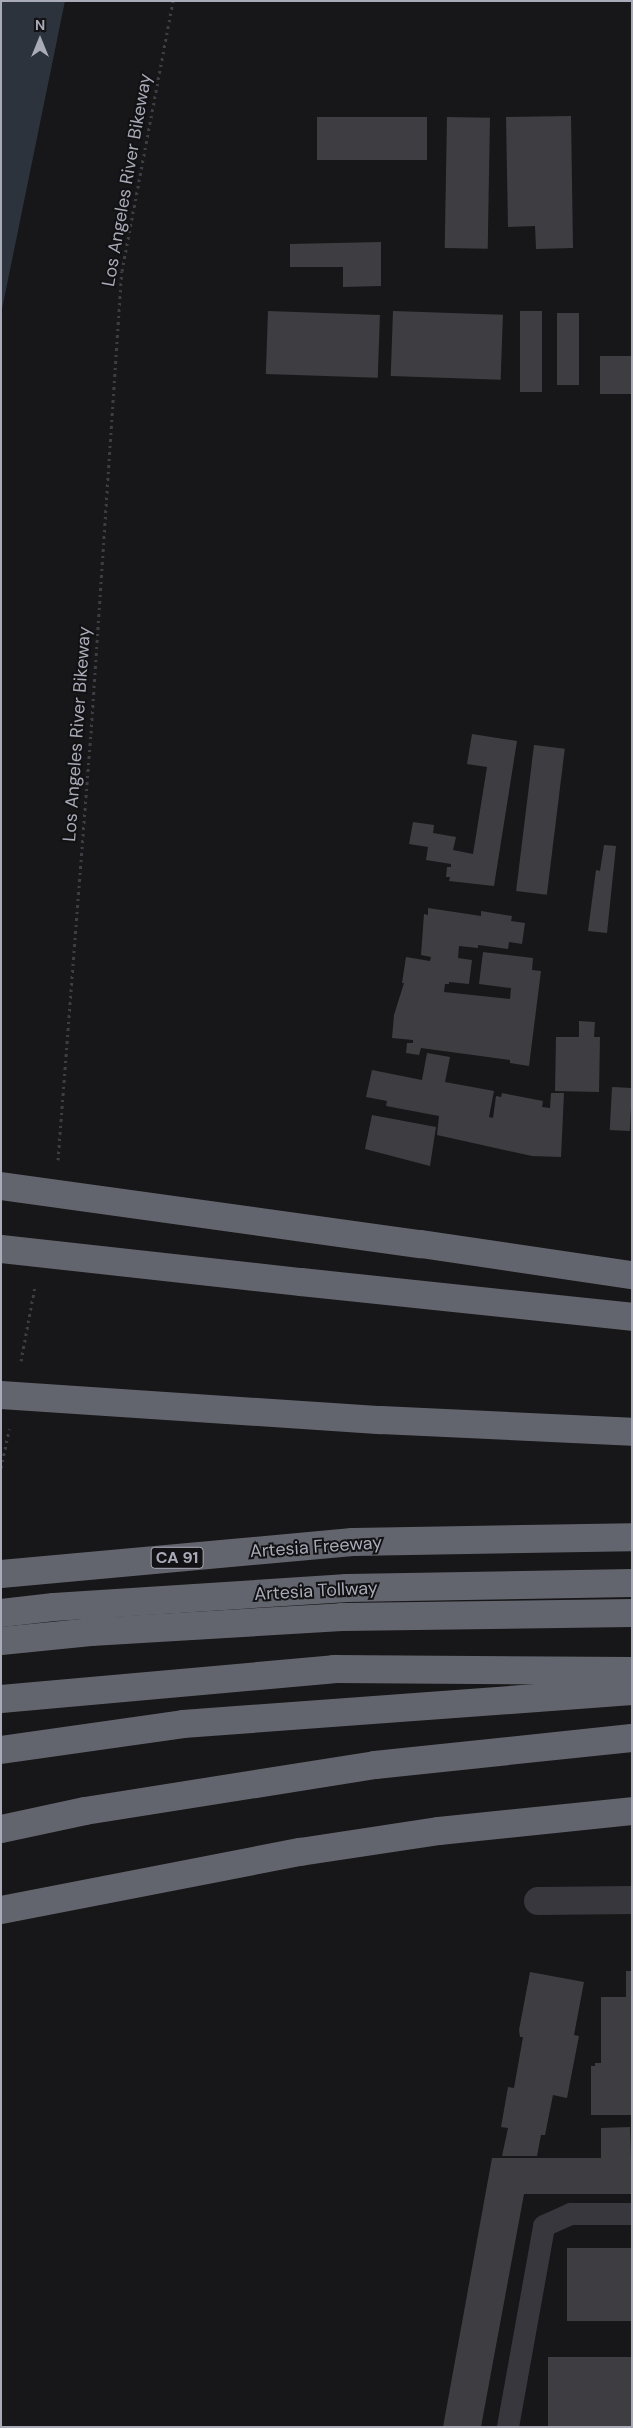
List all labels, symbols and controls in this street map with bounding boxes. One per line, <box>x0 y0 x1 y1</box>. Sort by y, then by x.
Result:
north arrow <box>15 15 65 65</box>
text: N <box>35 16 45 34</box>
street label: Los Angeles River Bikeway <box>98 72 156 288</box>
street label: Los Angeles River Bikeway <box>59 626 95 842</box>
street label: Artesia Freeway <box>249 1532 383 1562</box>
road number: CA 91 <box>150 1545 204 1572</box>
street label: Artesia Tollway <box>254 1577 378 1605</box>

